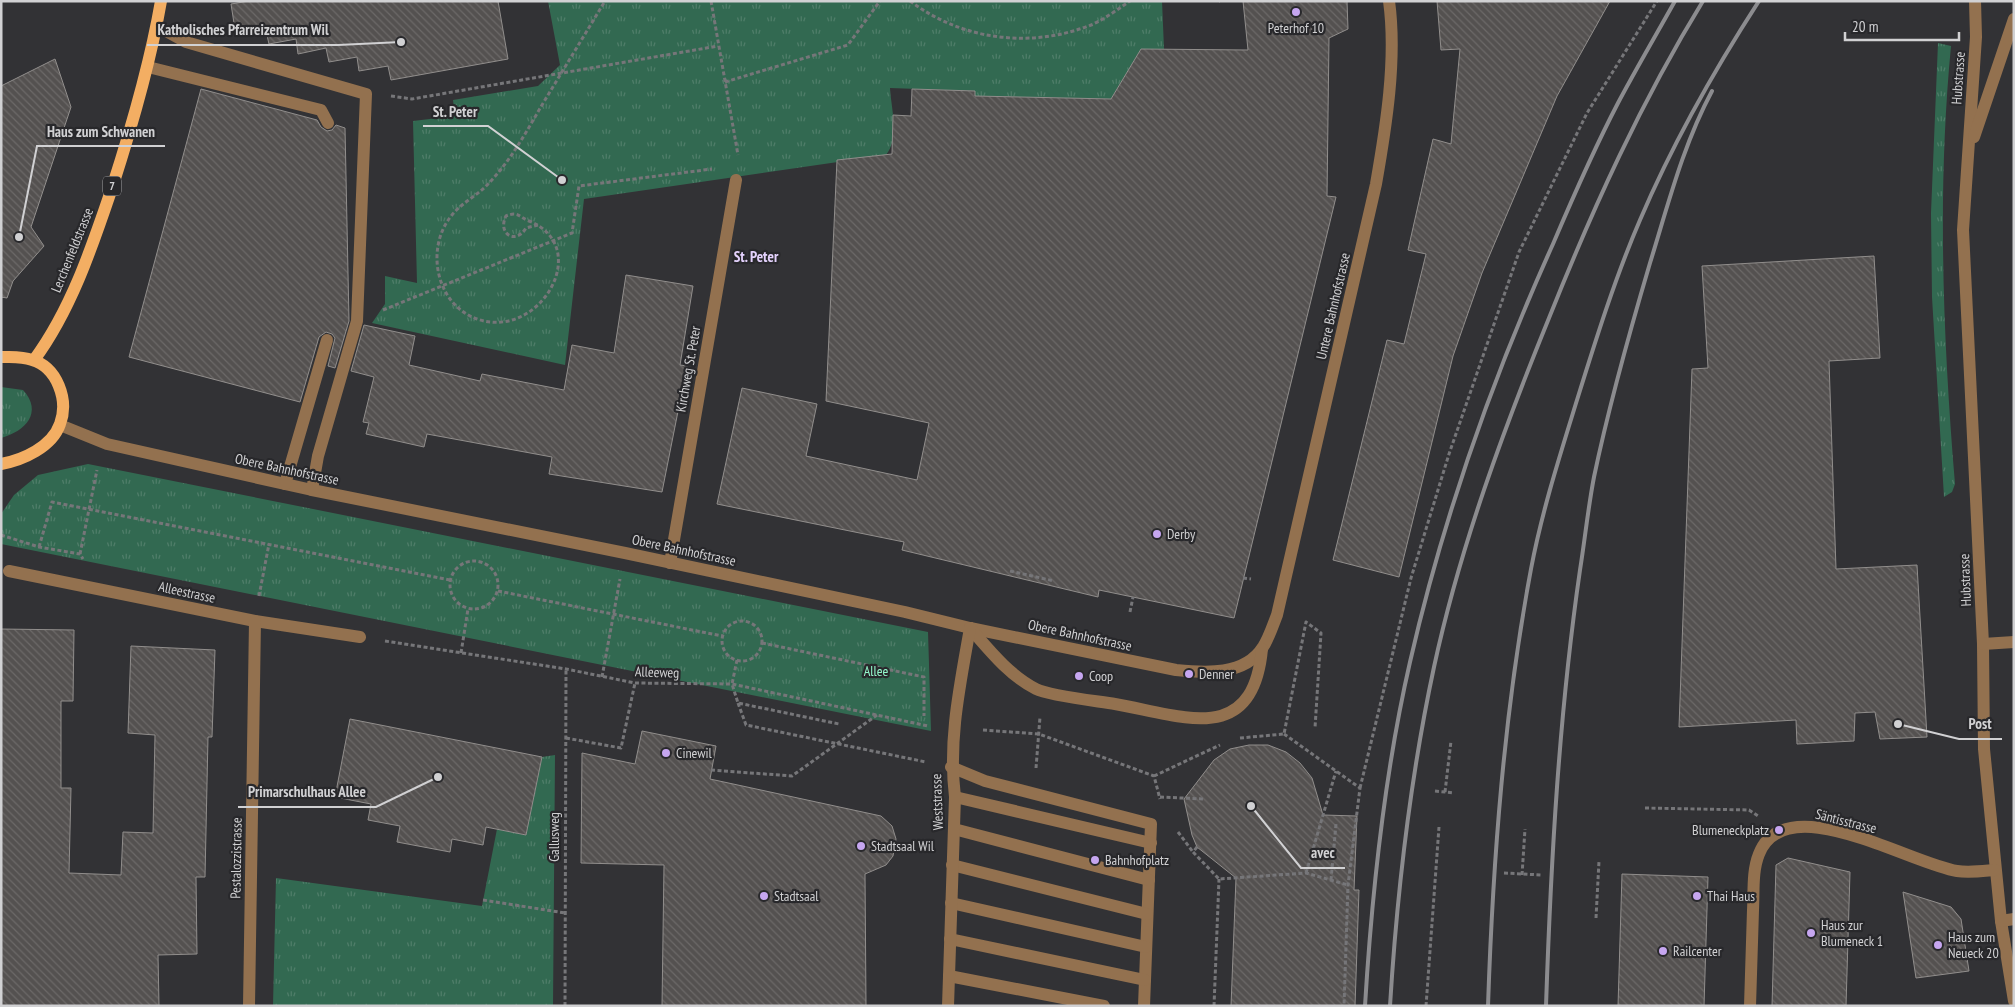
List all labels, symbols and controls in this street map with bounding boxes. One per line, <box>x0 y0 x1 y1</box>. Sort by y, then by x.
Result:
marker: Peterhof 10 <box>1290 6 1302 18</box>
scale bar <box>1845 10 1959 42</box>
callout: Katholisches Pfarreizentrum Wil <box>147 15 338 45</box>
text: 20 m <box>1852 17 1878 36</box>
place label: Peterhof 10 <box>1268 19 1324 37</box>
text: Katholisches Pfarreizentrum Wil <box>157 20 329 39</box>
street label: Hubstrasse <box>1947 51 1969 105</box>
callout: St. Peter <box>423 96 488 126</box>
text: St. Peter <box>433 102 478 121</box>
callout: Haus zum Schwanen <box>37 116 165 146</box>
text: Haus zum Schwanen <box>47 122 155 141</box>
road number: 7 <box>103 177 121 196</box>
street label: Lerchenfeldstrasse <box>47 205 97 295</box>
district label: St. Peter <box>734 247 779 266</box>
street label: Untere Bahnhofstrasse <box>1312 251 1354 361</box>
street label: Kirchweg St. Peter <box>672 324 704 413</box>
street label: Obere Bahnhofstrasse <box>234 449 341 489</box>
place label: Derby <box>1167 525 1196 543</box>
marker: Derby <box>1151 528 1163 540</box>
street label: Obere Bahnhofstrasse <box>631 530 738 570</box>
street label: Hubstrasse <box>1955 553 1975 607</box>
street label: Alleestrasse <box>157 577 217 607</box>
street label: Obere Bahnhofstrasse <box>1027 615 1134 655</box>
street label: Alleeweg <box>635 662 679 682</box>
park label: Allee <box>864 662 889 680</box>
place label: Denner <box>1199 665 1234 683</box>
place label: Coop <box>1089 667 1113 685</box>
marker: Denner <box>1183 668 1195 680</box>
marker: Coop <box>1073 670 1085 682</box>
callout: Post <box>1959 709 2002 739</box>
text: Post <box>1969 714 1992 733</box>
place label: Cinewil <box>676 744 713 762</box>
marker: Cinewil <box>660 747 672 759</box>
street label: Weststrasse <box>927 773 947 831</box>
callout: Primarschulhaus Allee <box>238 777 376 807</box>
text: Primarschulhaus Allee <box>248 782 366 801</box>
street label: Säntisstrasse <box>1813 805 1879 837</box>
street label: Gallusweg <box>545 812 563 862</box>
street label: Pestalozzistrasse <box>226 817 246 899</box>
place label: Blumeneckplatz <box>1692 821 1769 839</box>
marker: Blumeneckplatz <box>1773 824 1785 836</box>
place label: Stadtsaal Wil <box>871 837 935 855</box>
callout: avec <box>1301 838 1345 868</box>
marker: Stadtsaal Wil <box>855 840 867 852</box>
text: avec <box>1311 843 1336 862</box>
place label: Bahnhofplatz <box>1105 851 1169 869</box>
marker: Bahnhofplatz <box>1089 854 1101 866</box>
place label: Stadtsaal <box>774 887 819 905</box>
place label: Thai Haus <box>1707 887 1755 905</box>
marker: Stadtsaal <box>758 890 770 902</box>
marker: Thai Haus <box>1691 890 1703 902</box>
place label: Haus zur Blumeneck 1 <box>1821 916 1883 950</box>
marker: Haus zur Blumeneck 1 <box>1805 927 1817 939</box>
place label: Haus zum Neueck 20 <box>1948 928 1999 962</box>
marker: Haus zum Neueck 20 <box>1932 939 1944 951</box>
place label: Railcenter <box>1673 942 1722 960</box>
marker: Railcenter <box>1657 945 1669 957</box>

